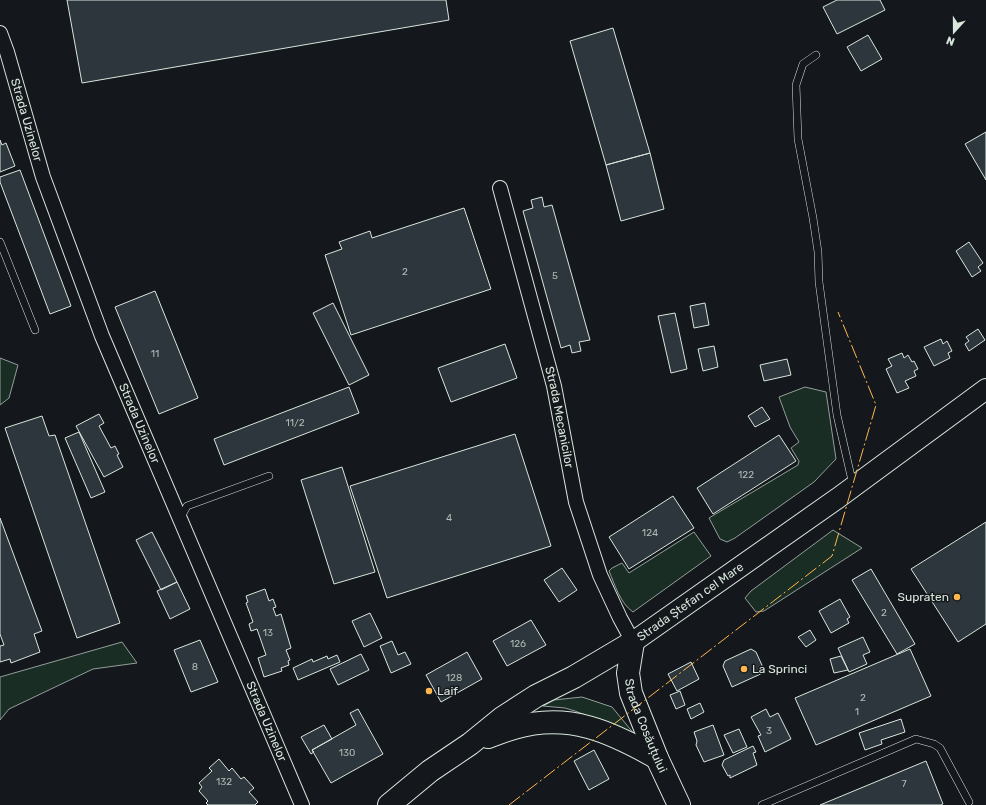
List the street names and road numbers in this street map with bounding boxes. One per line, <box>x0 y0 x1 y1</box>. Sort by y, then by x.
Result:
street label: Strada Uzinelor <box>8 77 45 164</box>
street label: Strada Mecanicilor <box>542 365 577 470</box>
street label: Strada Uzinelor <box>116 381 163 466</box>
street label: Strada Ștefan cel Mare <box>634 559 746 644</box>
street label: Strada Cosăuțului <box>622 678 670 775</box>
street label: Strada Uzinelor <box>243 679 290 764</box>

